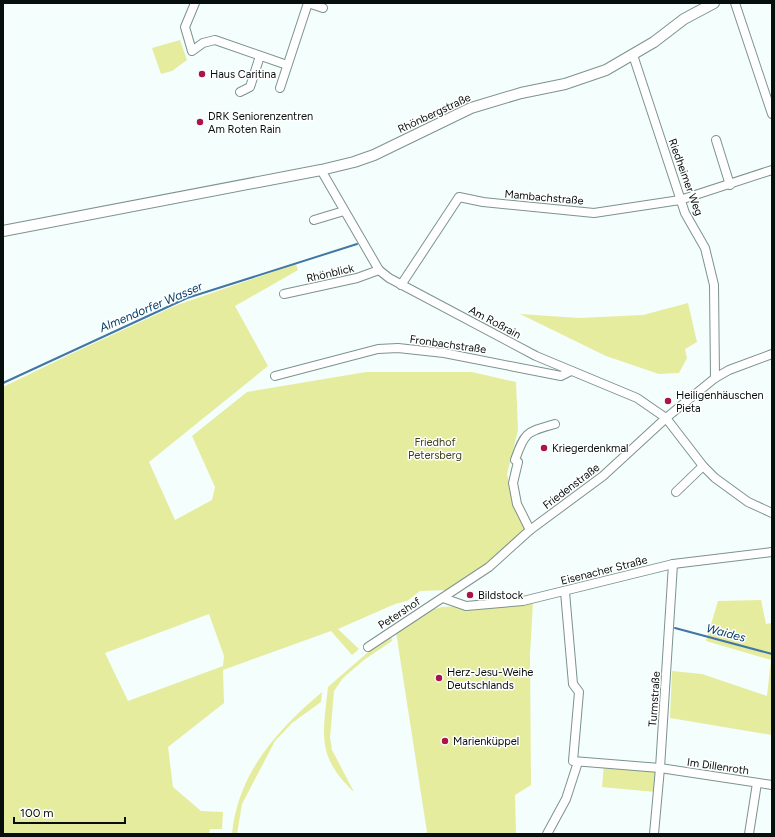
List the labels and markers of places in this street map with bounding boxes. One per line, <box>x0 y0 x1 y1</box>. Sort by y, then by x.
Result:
place label: Haus Caritina <box>210 68 276 81</box>
marker: Haus Caritina <box>197 69 207 79</box>
place label: DRK Seniorenzentren Am Roten Rain <box>208 110 313 136</box>
marker: DRK Seniorenzentren Am Roten Rain <box>195 117 205 127</box>
place label: Heiligenhäuschen Pieta <box>676 389 764 415</box>
marker: Heiligenhäuschen Pieta <box>663 396 673 406</box>
place label: Kriegerdenkmal <box>552 442 628 455</box>
marker: Kriegerdenkmal <box>539 443 549 453</box>
place label: Bildstock <box>478 589 524 602</box>
marker: Bildstock <box>465 590 475 600</box>
place label: Herz-Jesu-Weihe Deutschlands <box>447 666 533 692</box>
marker: Herz-Jesu-Weihe Deutschlands <box>434 673 444 683</box>
place label: Marienküppel <box>453 735 519 748</box>
marker: Marienküppel <box>440 736 450 746</box>

